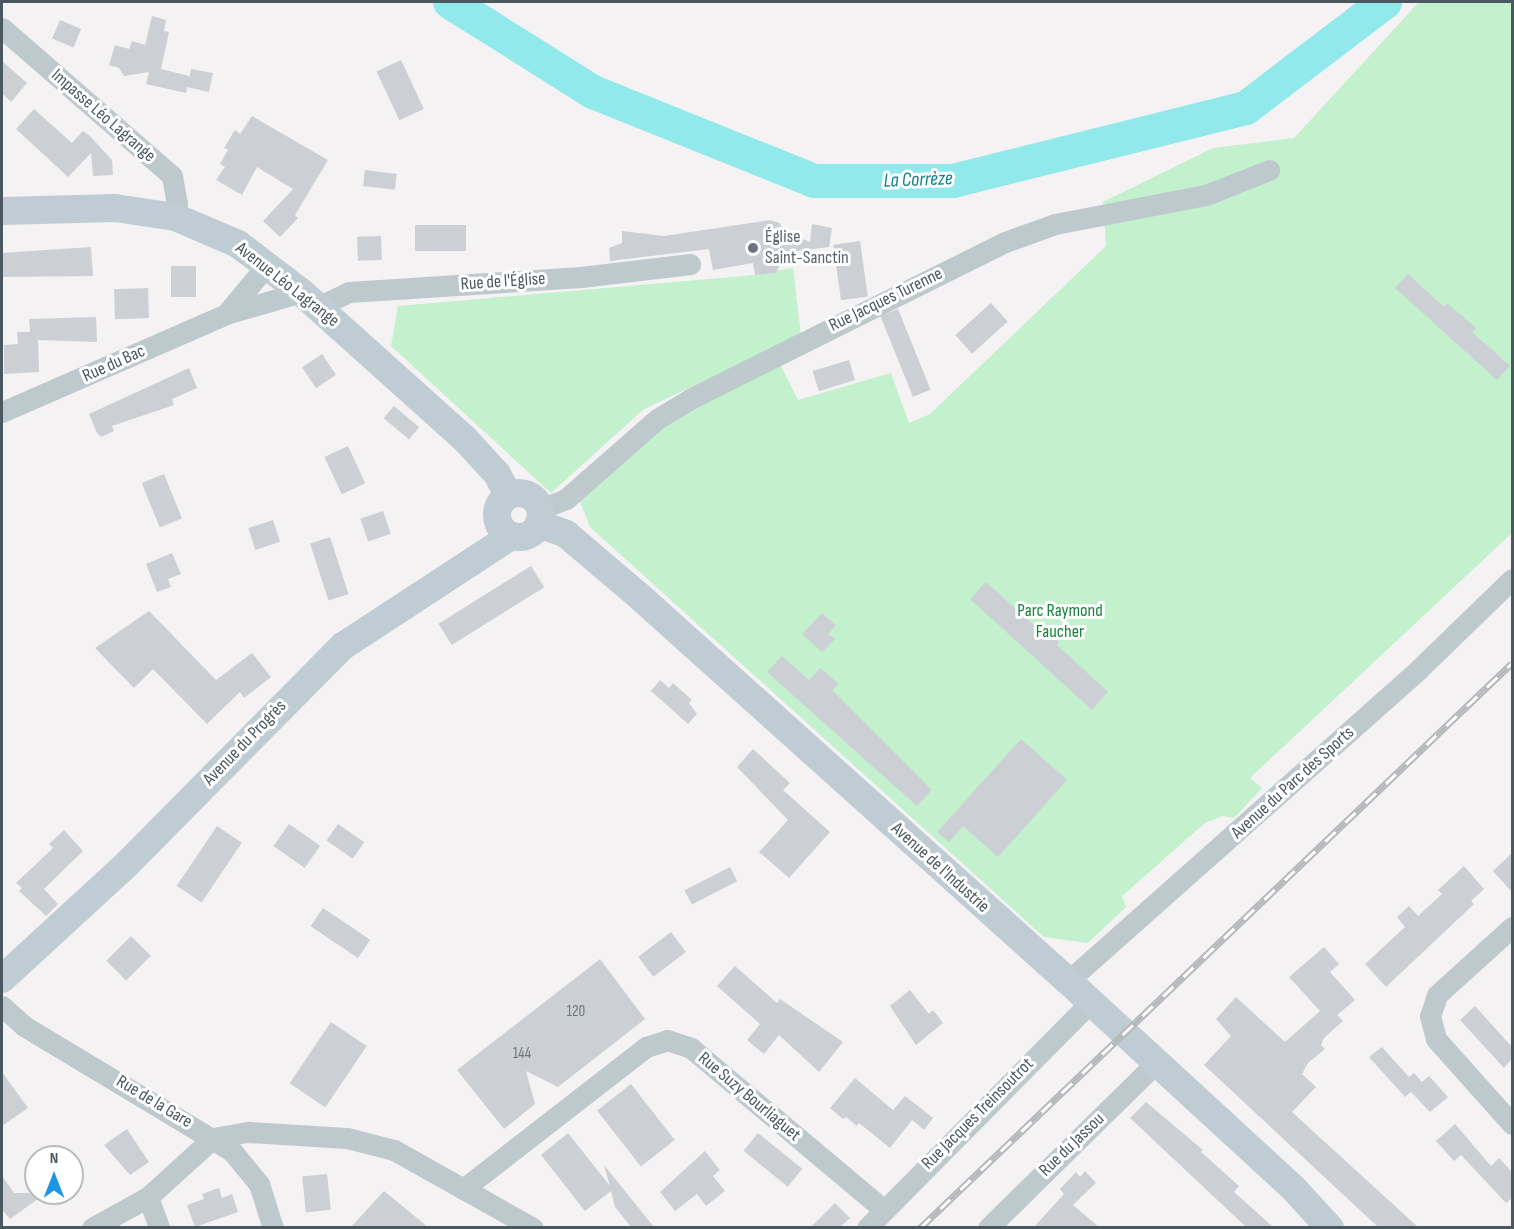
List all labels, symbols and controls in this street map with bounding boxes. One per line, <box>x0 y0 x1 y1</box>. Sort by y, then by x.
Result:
street label: Impasse Léo Lagrange <box>46 65 160 167</box>
water label: La Corrèze <box>883 167 953 193</box>
place label: Église Saint-Sanctin <box>765 227 849 270</box>
street label: Avenue Léo Lagrange <box>231 238 343 332</box>
marker: Église Saint-Sanctin <box>746 241 760 255</box>
street label: Rue Jacques Turenne <box>826 263 946 337</box>
street label: Rue de l'Église <box>460 268 546 296</box>
street label: Rue du Bac <box>79 341 149 387</box>
park label: Parc Raymond Faucher <box>1017 601 1103 644</box>
street label: Avenue du Progrès <box>199 696 291 790</box>
street label: Avenue du Parc des Sports <box>1227 722 1359 844</box>
street label: Avenue de l'Industrie <box>886 818 994 918</box>
house number: 120 <box>567 1003 585 1021</box>
house number: 144 <box>513 1045 531 1063</box>
street label: Rue Suzy Bourliaguet <box>693 1048 805 1146</box>
street label: Rue Jacques Treinsoutrot <box>918 1054 1038 1174</box>
street label: Rue de la Gare <box>112 1071 196 1133</box>
street label: Rue du Jassou <box>1035 1109 1109 1181</box>
north arrow <box>24 1145 84 1205</box>
text: N <box>50 1149 58 1168</box>

